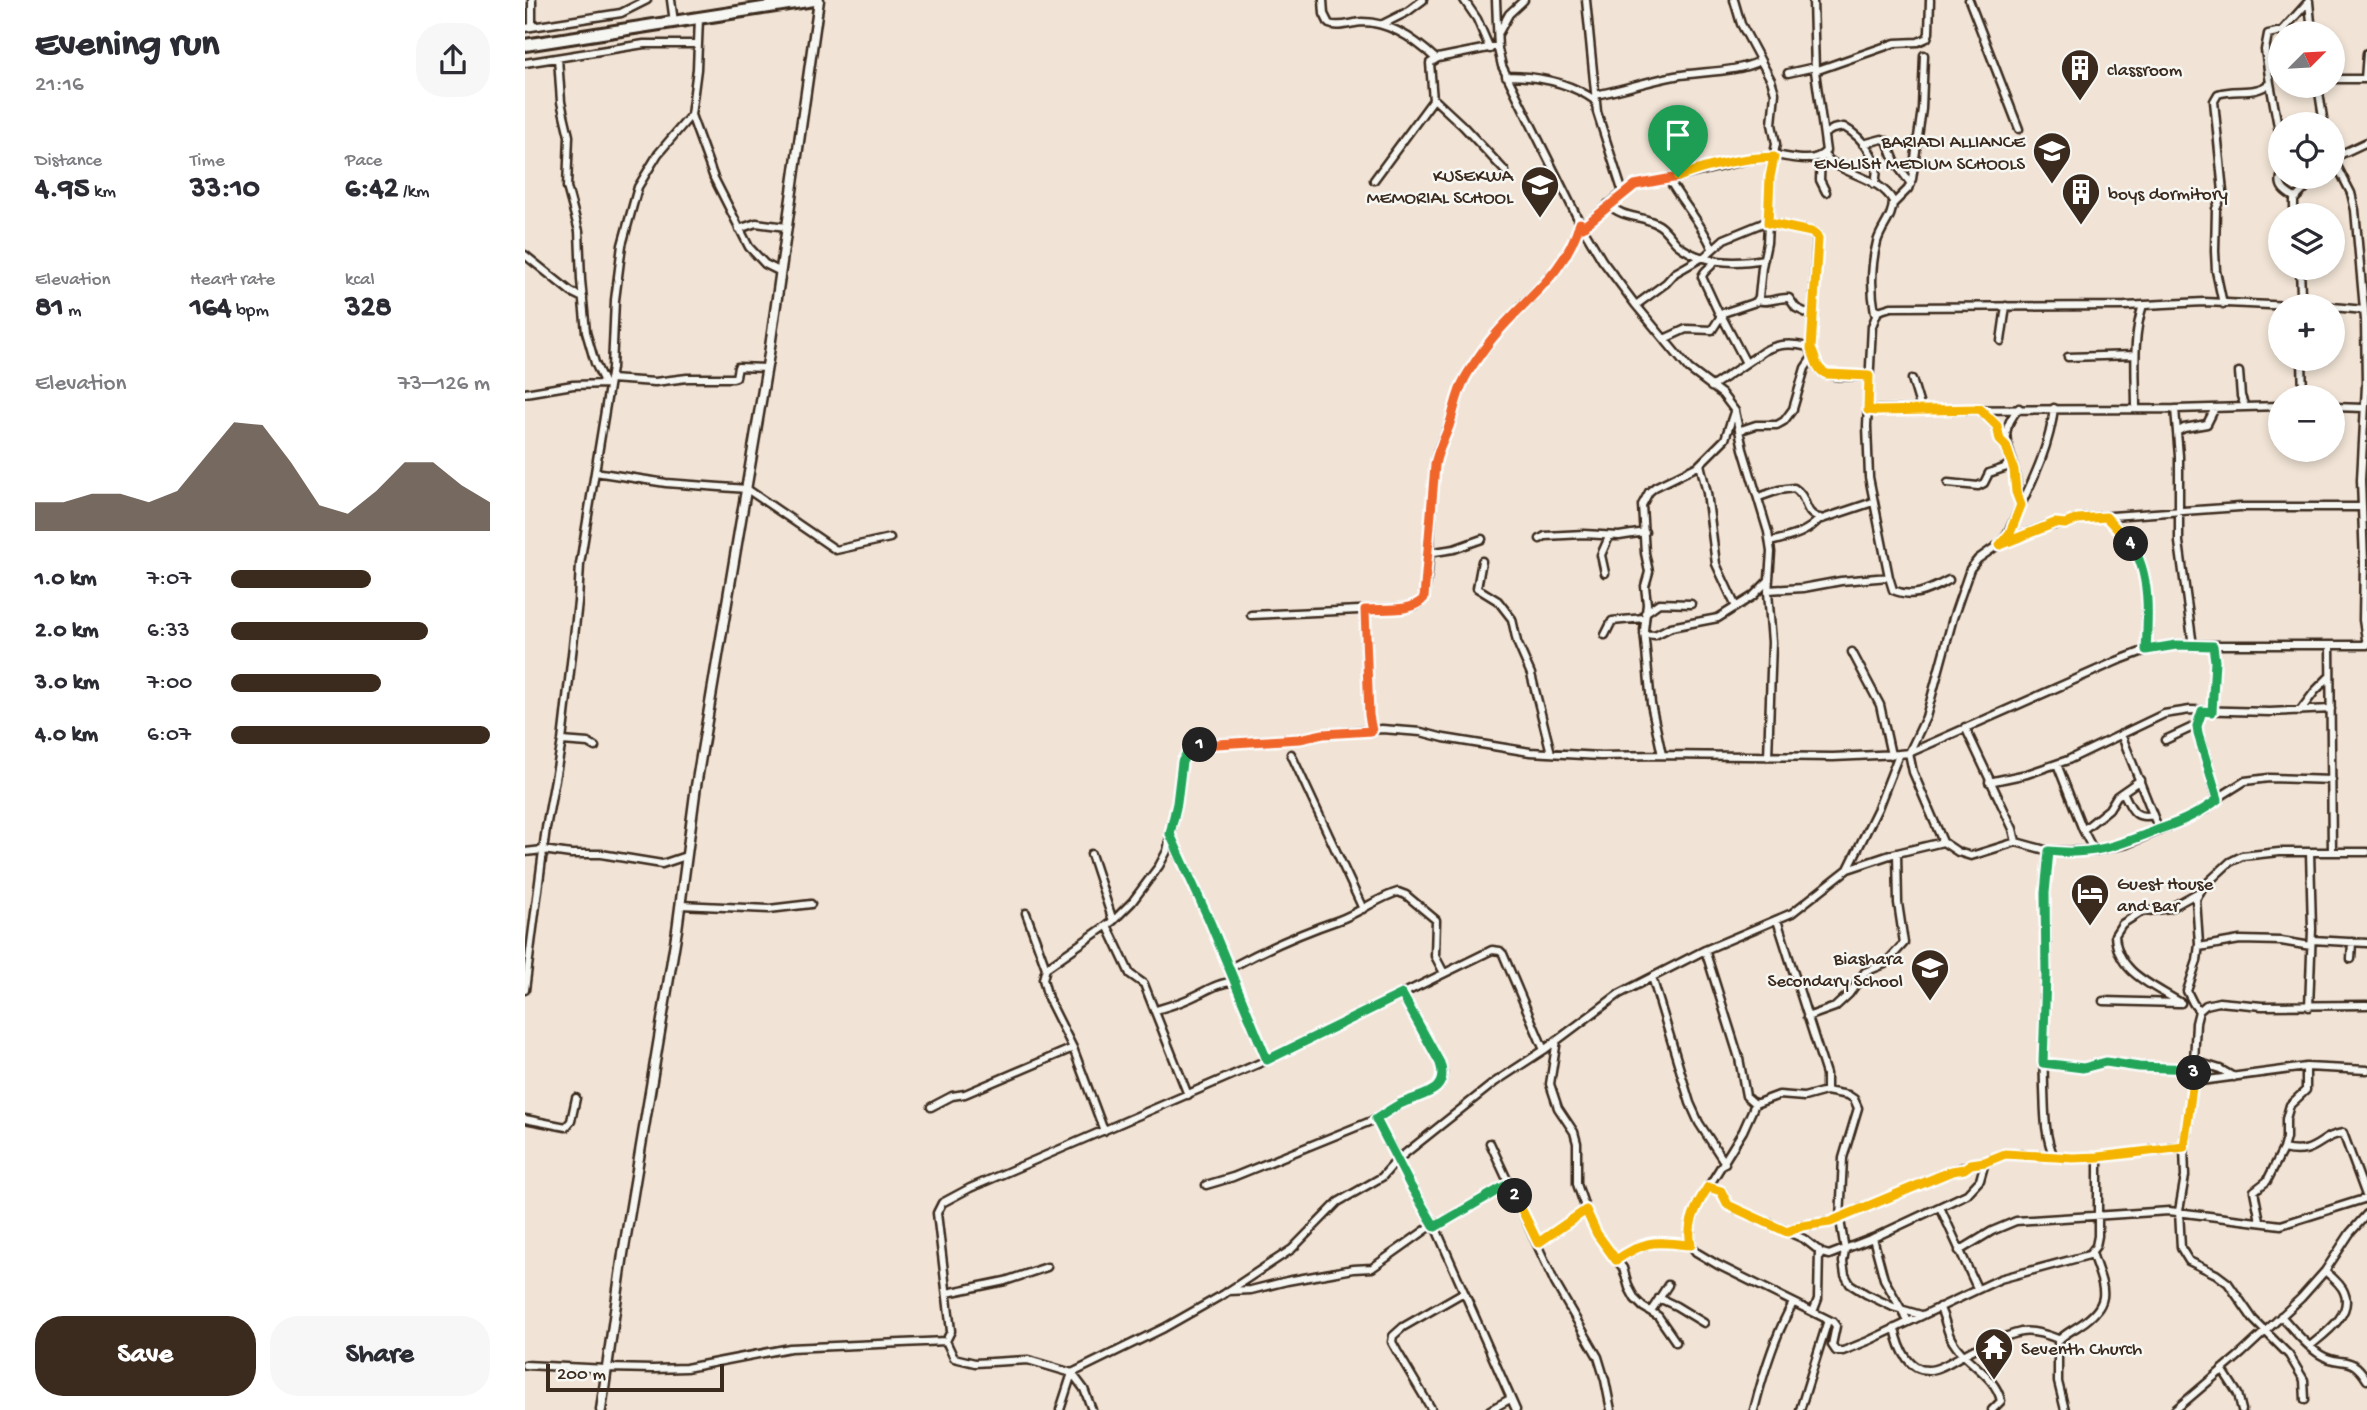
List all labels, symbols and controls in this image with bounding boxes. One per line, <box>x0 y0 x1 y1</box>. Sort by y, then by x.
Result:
north arrow <box>2268 21 2345 98</box>
map controls <box>2268 21 2345 462</box>
button: share <box>416 23 490 97</box>
text: Evening run <box>35 24 219 68</box>
building icon: classroom <box>2059 47 2101 102</box>
place label: classroom <box>2107 60 2183 83</box>
text: 21:16 <box>35 72 84 99</box>
pin <box>1648 105 1708 177</box>
button: locate <box>2268 112 2345 189</box>
icon: arrive <box>1659 116 1697 154</box>
school or university icon: BARIADI ALLIANCE ENGLISH MEDIUM SCHOOLS <box>2031 130 2073 185</box>
place label: BARIADI ALLIANCE ENGLISH MEDIUM SCHOOLS <box>1814 132 2026 177</box>
text: Distance <box>35 150 102 173</box>
text: Time <box>190 150 225 173</box>
text: Pace <box>345 150 382 173</box>
school or university icon: KUSEKWA MEMORIAL SCHOOL <box>1519 164 1561 219</box>
place label: KUSEKWA MEMORIAL SCHOOL <box>1366 166 1515 211</box>
building icon: boys dormitory <box>2060 171 2102 226</box>
text: 4.95 <box>35 173 89 208</box>
text: 33:10 <box>190 173 260 208</box>
text: 6:42 <box>345 173 399 208</box>
text: km <box>89 181 116 204</box>
text: /km <box>399 181 430 204</box>
place label: boys dormitory <box>2108 184 2228 207</box>
button: layers <box>2268 203 2345 280</box>
text: Elevation <box>35 269 111 292</box>
text: Heart rate <box>190 269 275 292</box>
text: kcal <box>345 269 375 292</box>
text: 81 <box>35 292 64 327</box>
text: 164 <box>190 292 232 327</box>
text: 328 <box>345 292 392 327</box>
button: + <box>2268 294 2345 371</box>
text: m <box>64 300 82 323</box>
text: bpm <box>232 300 269 323</box>
text: Elevation <box>35 371 126 398</box>
text: 73–126 m <box>398 371 490 398</box>
button: − <box>2268 385 2345 462</box>
pin: 4 <box>2113 526 2149 562</box>
text: 4 <box>2126 532 2135 555</box>
text: 1.0 km <box>35 566 97 593</box>
text: 7:07 <box>147 566 191 593</box>
text: 2.0 km <box>35 618 99 645</box>
text: 6:33 <box>147 618 190 645</box>
text: 3.0 km <box>35 670 99 697</box>
text: 7:00 <box>147 670 192 697</box>
text: 4.0 km <box>35 722 98 749</box>
text: 6:07 <box>147 722 191 749</box>
pin: 1 <box>1183 728 1217 762</box>
text: 1 <box>1196 733 1203 756</box>
hotel icon: Guest House and Bar <box>2069 872 2111 927</box>
place label: Guest House and Bar <box>2117 874 2214 919</box>
school or university icon: Biashara Secondary School <box>1909 947 1951 1002</box>
place label: Biashara Secondary School <box>1767 949 1904 994</box>
pin: 3 <box>2177 1056 2211 1090</box>
text: 3 <box>2189 1061 2198 1084</box>
pin: 2 <box>1497 1178 1532 1214</box>
text: 2 <box>1510 1184 1519 1207</box>
button: Save <box>35 1316 256 1396</box>
button: Share <box>270 1316 490 1396</box>
temple icon: Seventh Church <box>1973 1326 2015 1381</box>
place label: Seventh Church <box>2021 1339 2142 1362</box>
scale bar <box>546 1361 725 1393</box>
text: 200 m <box>557 1364 606 1387</box>

